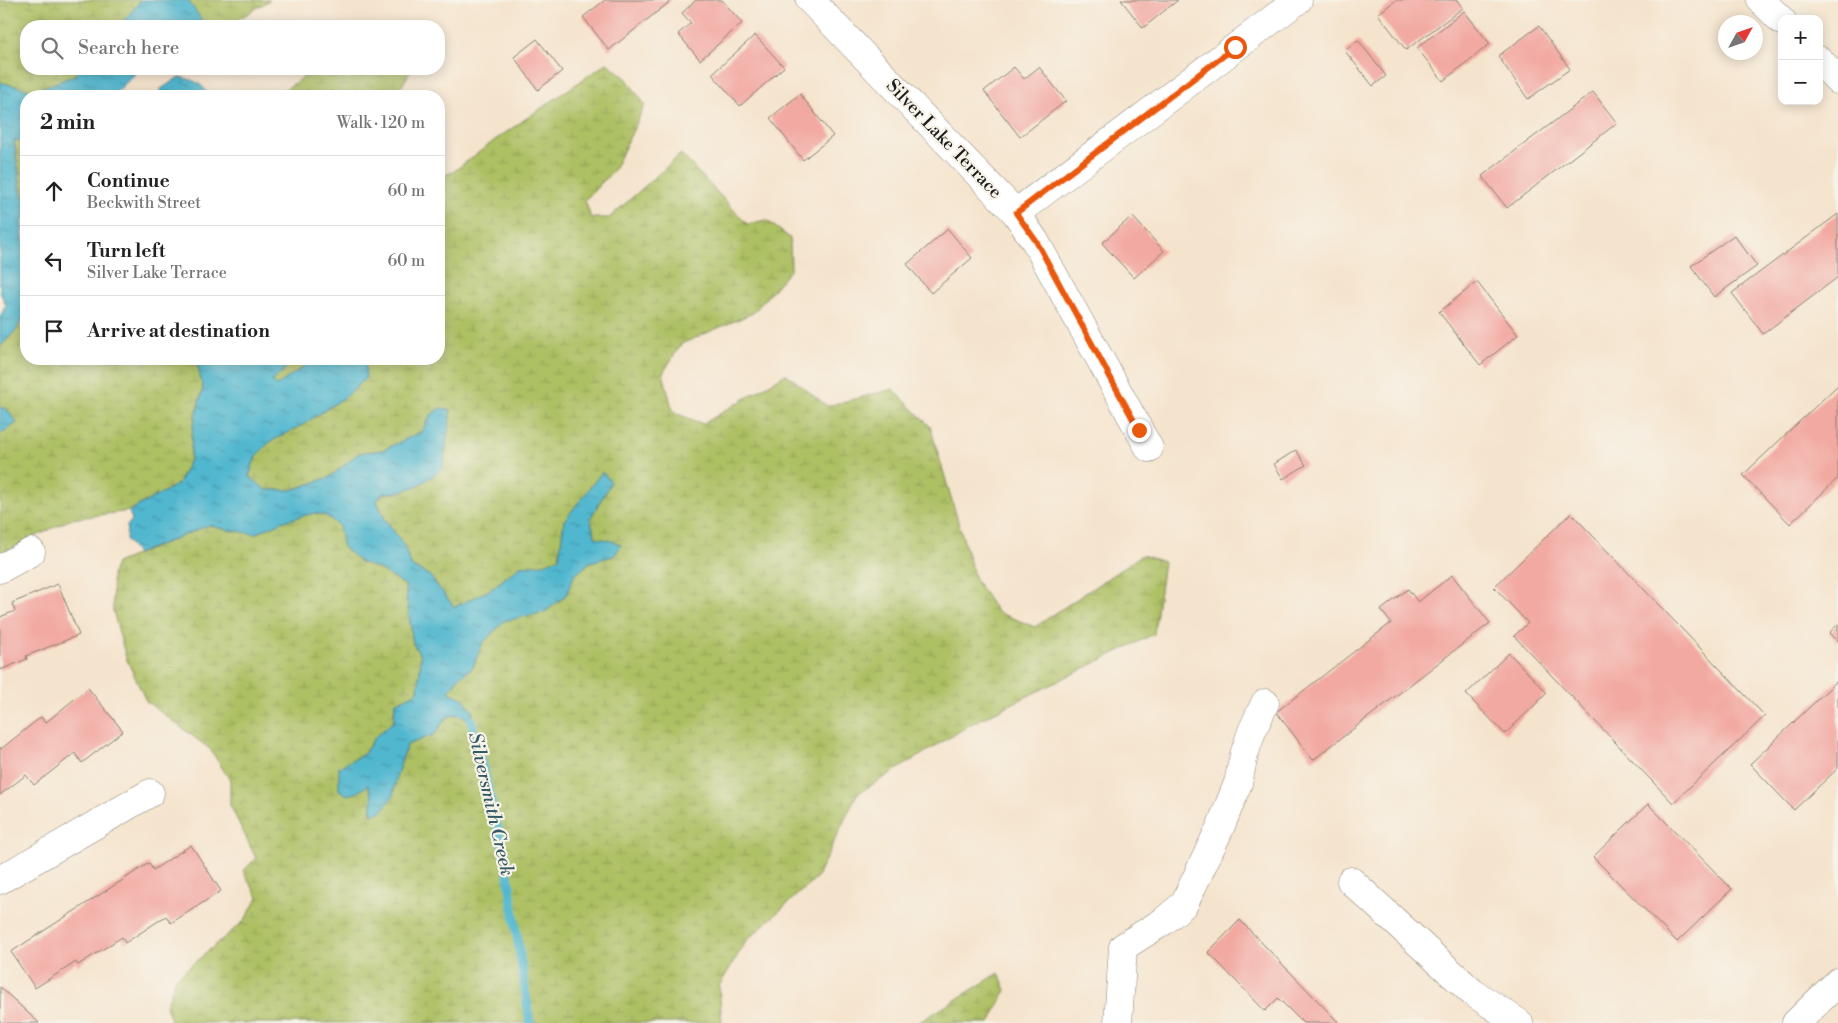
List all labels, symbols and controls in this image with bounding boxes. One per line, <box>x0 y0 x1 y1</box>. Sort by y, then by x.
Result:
north arrow <box>1718 15 1763 60</box>
map controls <box>1778 15 1823 105</box>
button: + <box>1778 15 1823 60</box>
search box <box>20 20 445 75</box>
icon: search <box>38 34 66 62</box>
text: Search here <box>78 36 179 60</box>
route start <box>1224 36 1247 59</box>
button: − <box>1778 60 1823 105</box>
street label: Silver Lake Terrace <box>881 74 1007 204</box>
text: 2 min <box>40 110 95 136</box>
text: Walk · 120 m <box>337 113 425 133</box>
text: Continue <box>87 169 170 193</box>
icon: ahead <box>40 177 68 205</box>
text: 60 m <box>387 181 425 201</box>
text: Beckwith Street <box>87 193 201 213</box>
text: Turn left <box>87 239 166 263</box>
icon: left <box>40 247 68 275</box>
text: 60 m <box>387 251 425 271</box>
text: Silver Lake Terrace <box>87 263 227 283</box>
icon: arrive <box>40 317 68 345</box>
text: Arrive at destination <box>87 319 270 343</box>
route end <box>1128 419 1151 442</box>
water label: Silversmith Creek <box>463 730 519 878</box>

